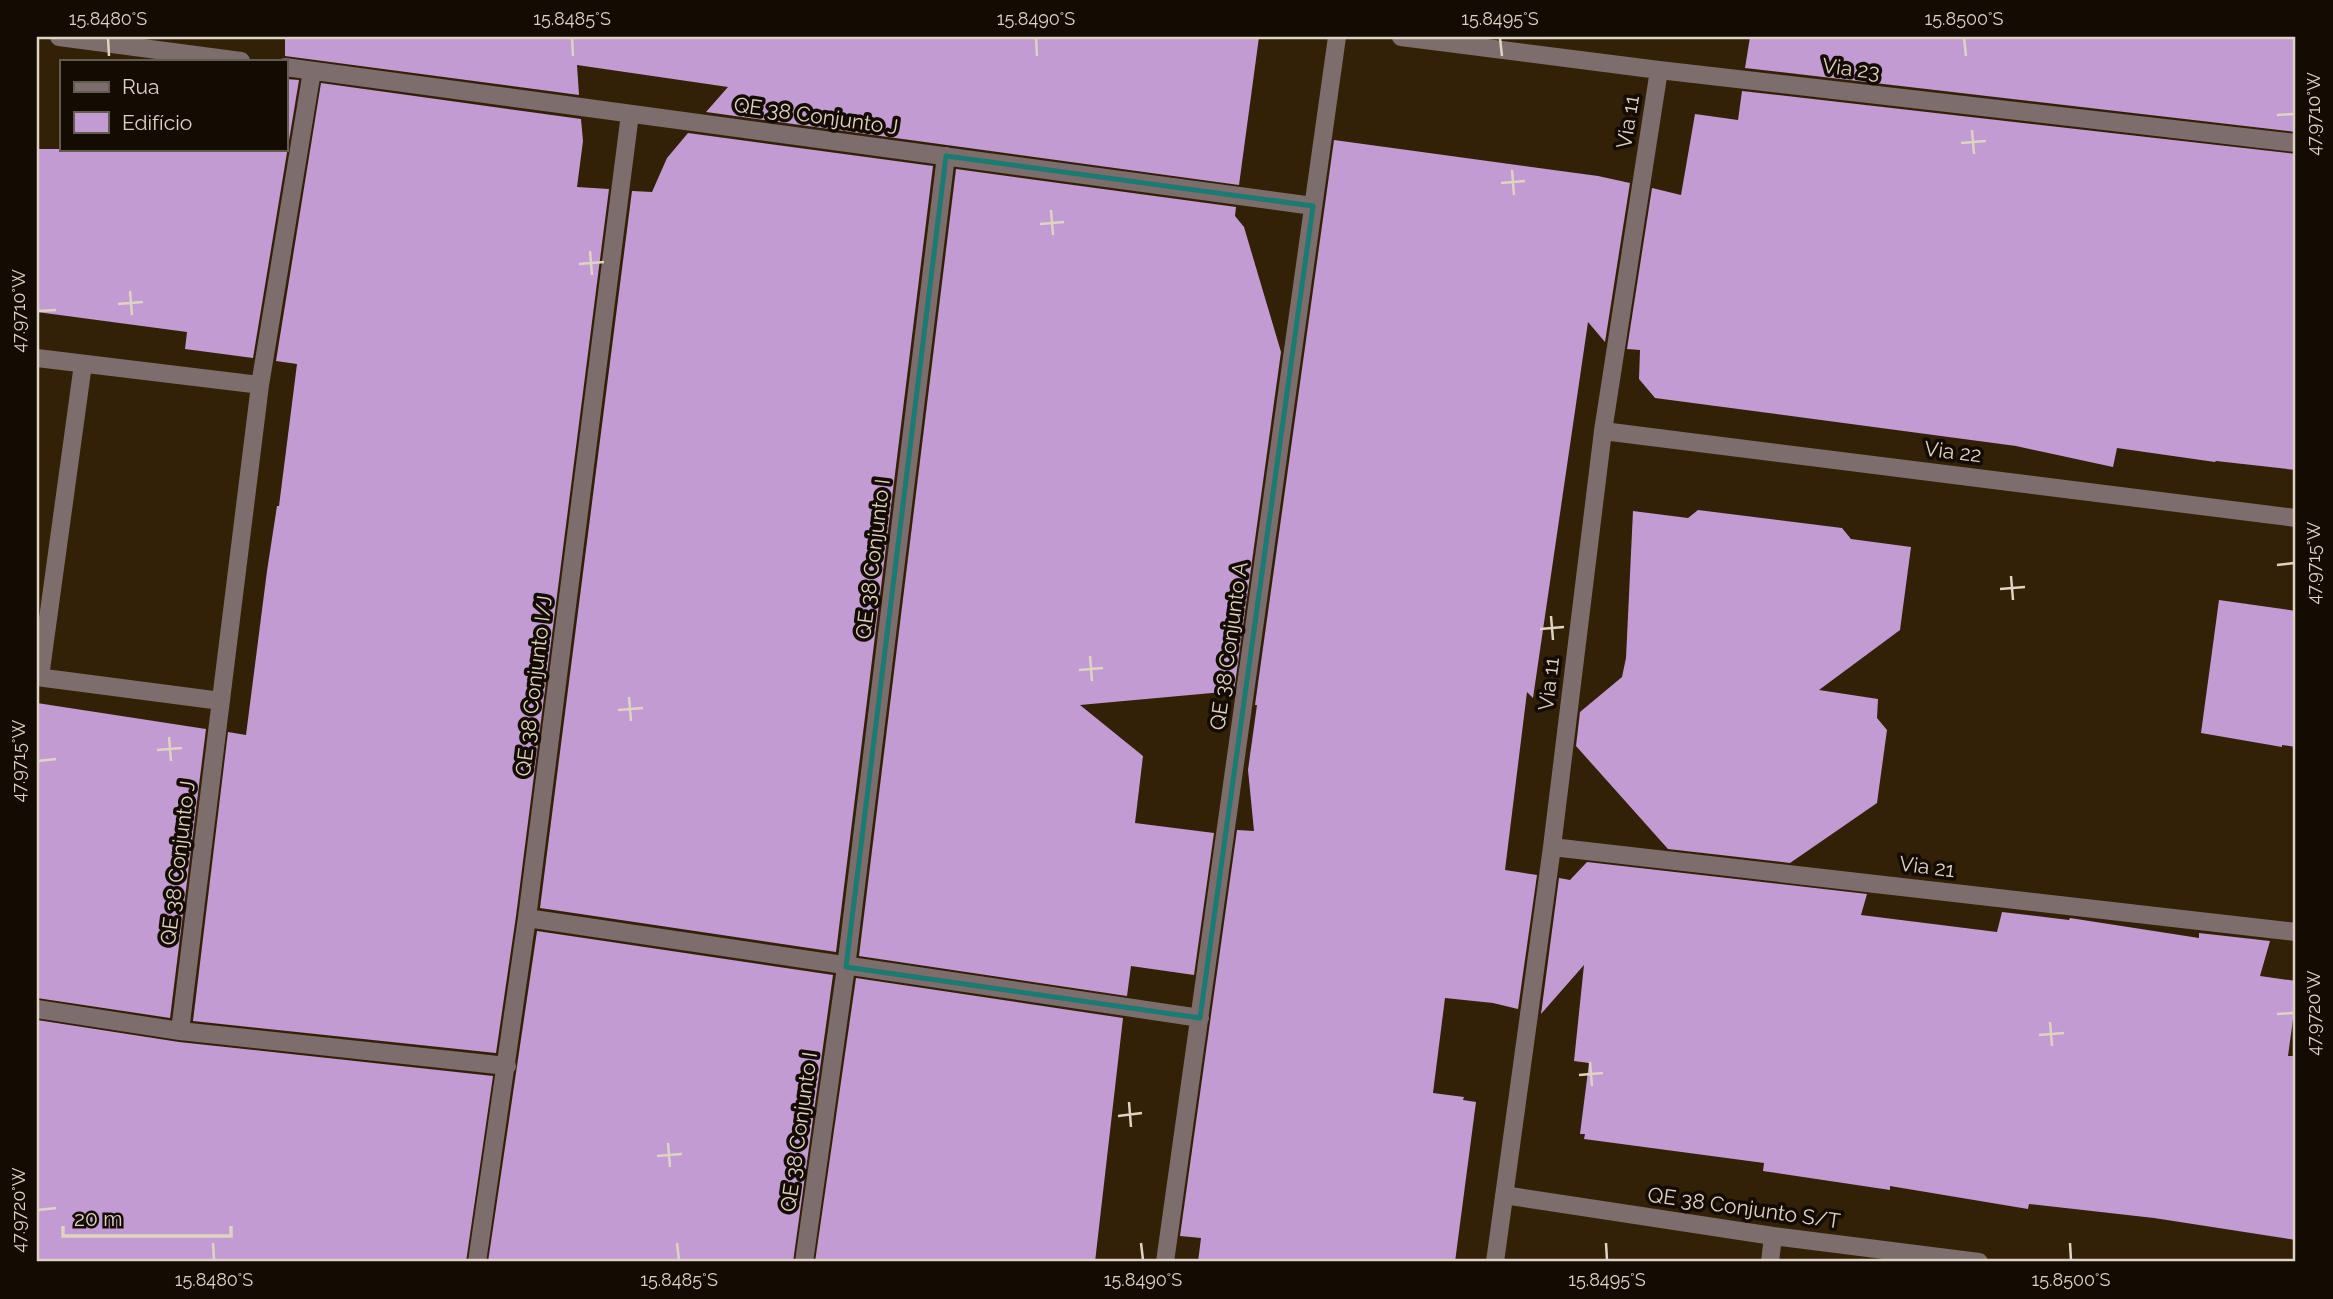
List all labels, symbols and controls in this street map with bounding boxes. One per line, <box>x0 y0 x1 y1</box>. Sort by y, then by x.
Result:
text: 15.8480°S <box>69 8 147 29</box>
text: 15.8485°S <box>533 8 611 29</box>
text: 15.8490°S <box>997 8 1075 29</box>
text: 15.8495°S <box>1461 8 1539 29</box>
text: 15.8500°S <box>1925 8 2003 29</box>
street label: Via 23 <box>1821 53 1881 84</box>
legend <box>60 60 287 150</box>
text: 47.9710°W <box>2303 72 2324 156</box>
text: Rua <box>122 74 159 99</box>
street label: QE 38 Conjunto J <box>732 92 900 139</box>
street label: Via 11 <box>1611 93 1644 150</box>
text: Edifício <box>122 110 192 135</box>
text: 47.9710°W <box>8 269 29 353</box>
street label: Via 22 <box>1923 436 1983 467</box>
street label: QE 38 Conjunto I <box>850 477 895 641</box>
text: 47.9715°W <box>2303 521 2324 604</box>
street label: QE 38 Conjunto A <box>1204 560 1253 732</box>
street label: QE 38 Conjunto I/J <box>510 594 557 778</box>
street label: Via 11 <box>1533 656 1564 712</box>
text: 47.9715°W <box>8 719 29 802</box>
street label: QE 38 Conjunto J <box>155 779 200 947</box>
street label: Via 21 <box>1898 851 1956 882</box>
text: 47.9720°W <box>2303 970 2324 1056</box>
street label: QE 38 Conjunto I <box>775 1050 822 1214</box>
text: 47.9720°W <box>8 1167 29 1253</box>
street label: QE 38 Conjunto S/T <box>1646 1182 1842 1233</box>
scale bar <box>63 1194 231 1238</box>
text: 20 m <box>74 1206 122 1231</box>
text: 15.8480°S <box>175 1269 253 1290</box>
text: 15.8485°S <box>640 1269 718 1290</box>
text: 15.8490°S <box>1104 1269 1182 1290</box>
text: 15.8495°S <box>1568 1269 1646 1290</box>
text: 15.8500°S <box>2032 1269 2110 1290</box>

